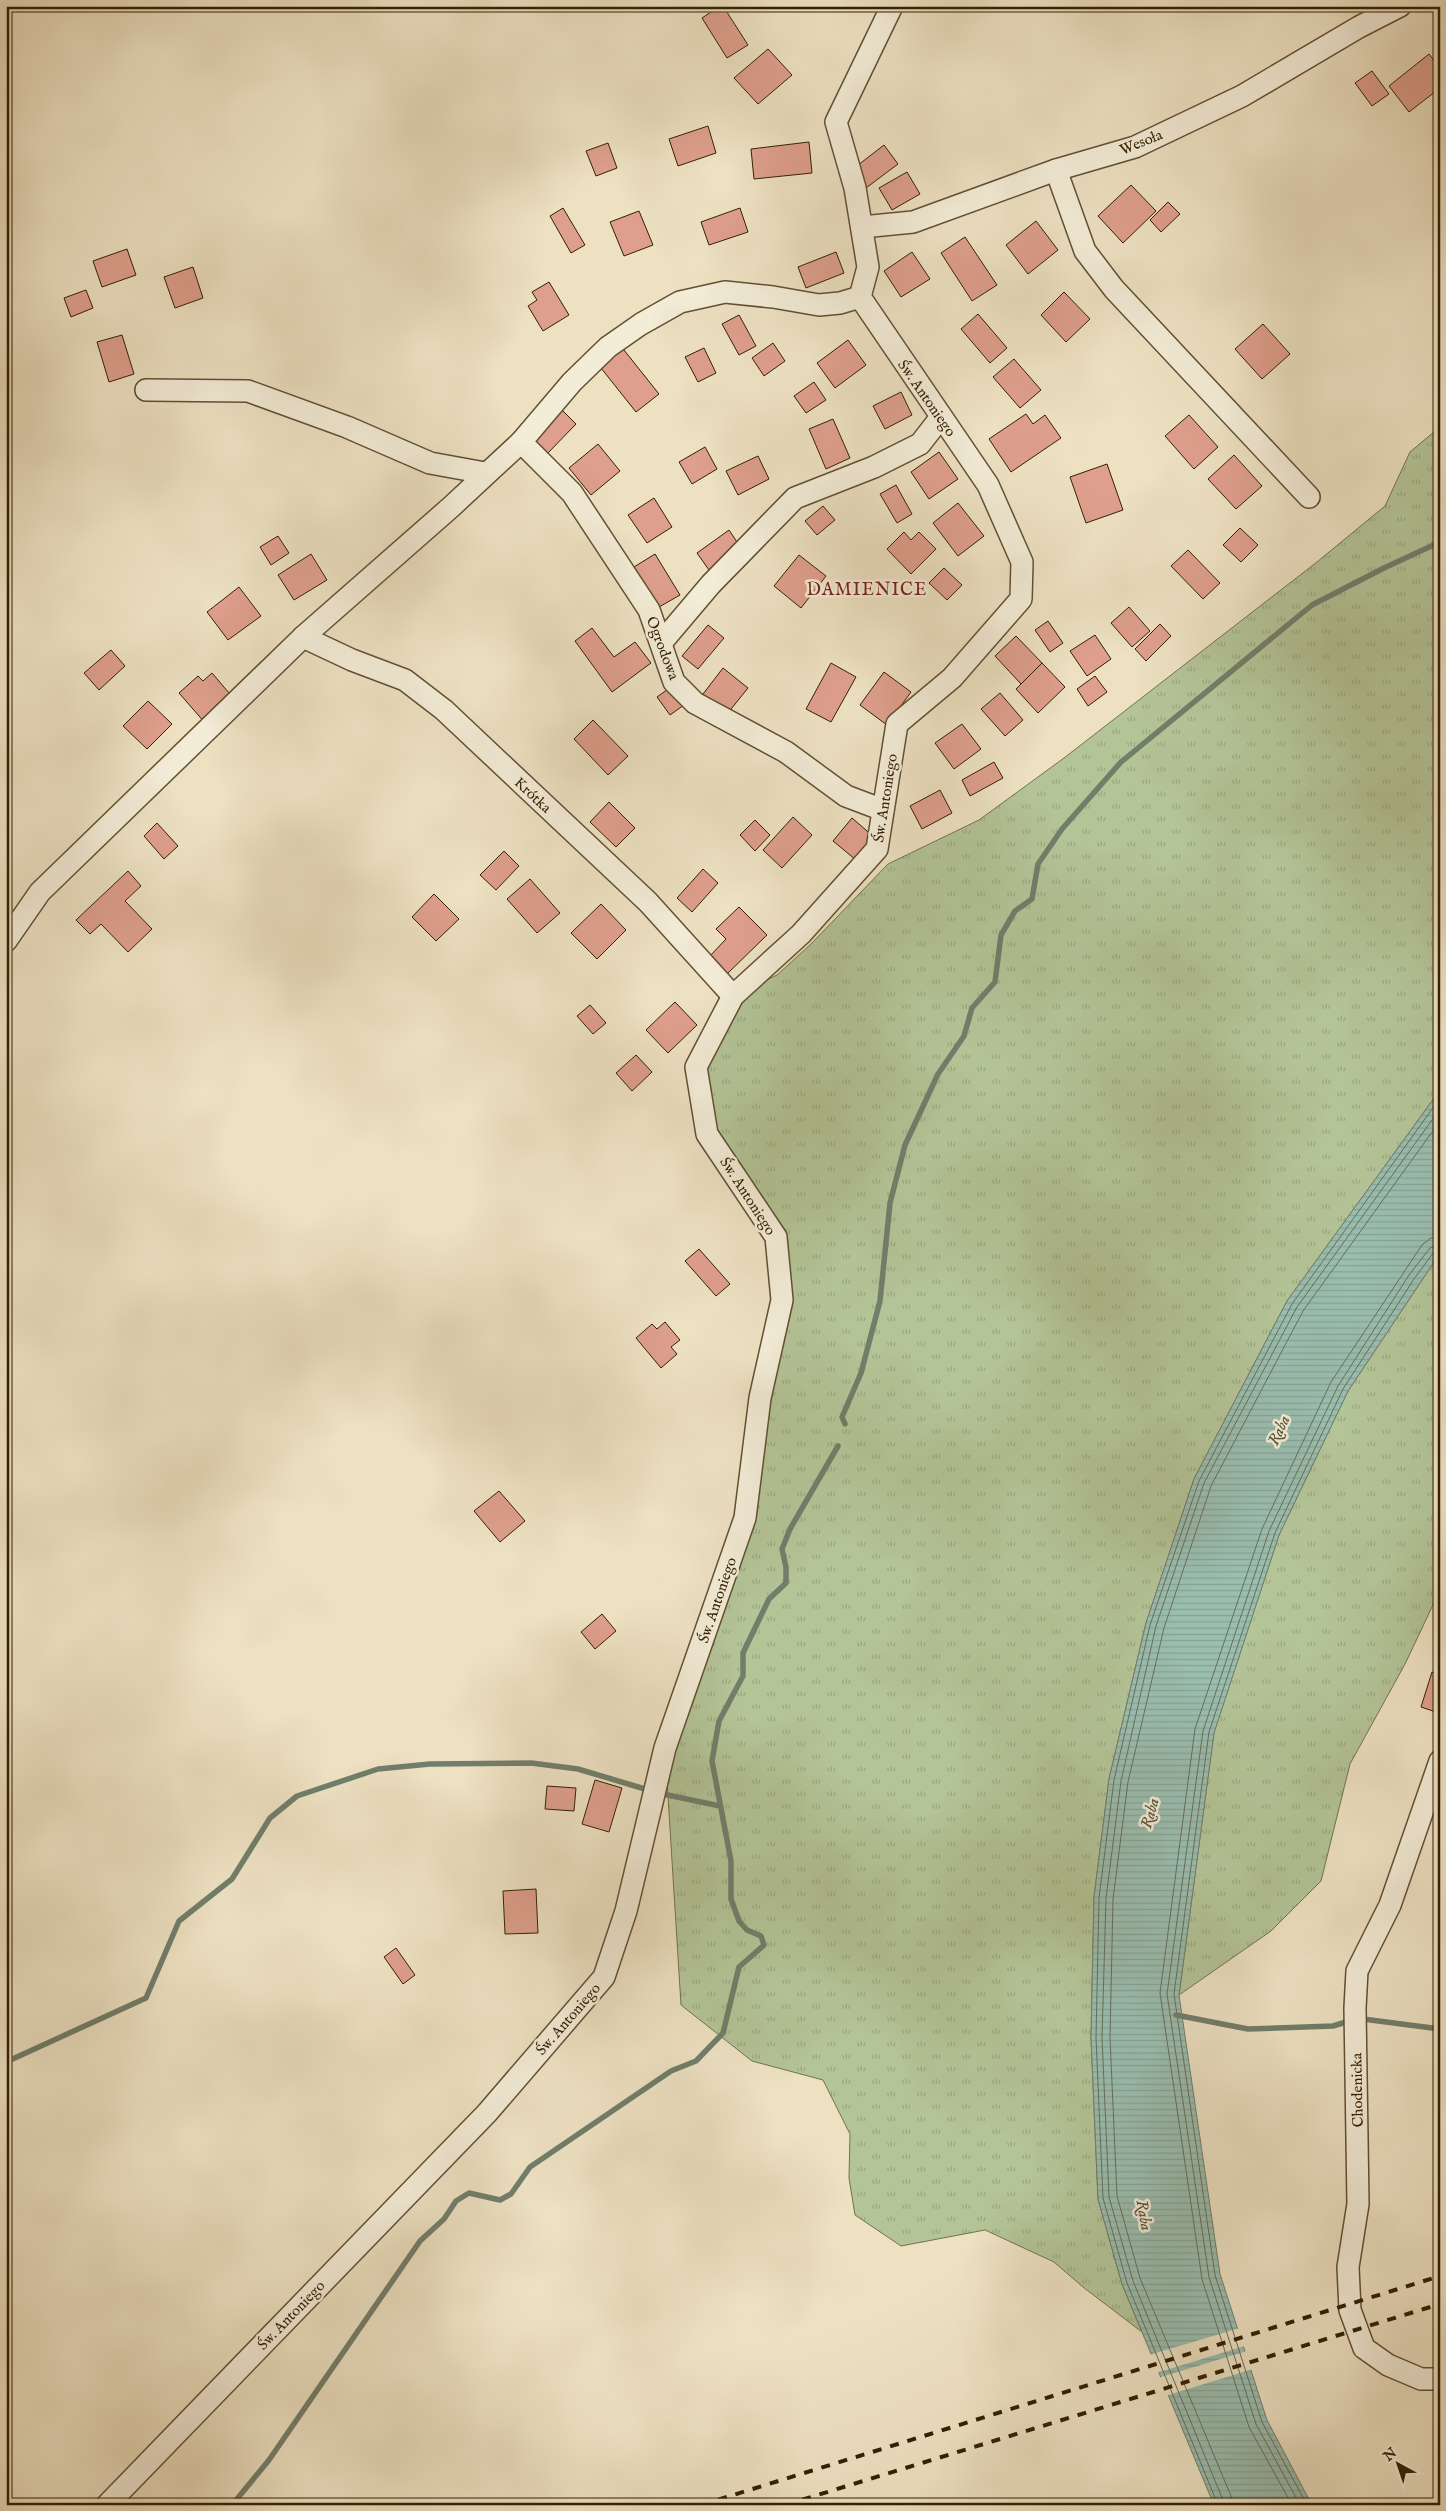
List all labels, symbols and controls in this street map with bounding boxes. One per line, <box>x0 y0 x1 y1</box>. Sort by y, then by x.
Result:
street label: Wesoła <box>1117 125 1166 160</box>
street label: Św. Antoniego <box>893 356 960 440</box>
district label: DAMIENICE <box>807 579 927 602</box>
street label: Ogrodowa <box>642 614 683 683</box>
street label: Św. Antoniego <box>869 752 902 844</box>
street label: Krótka <box>510 773 556 818</box>
street label: Św. Antoniego <box>715 1154 780 1239</box>
water label: Raba <box>1264 1413 1295 1449</box>
street label: Św. Antoniego <box>694 1555 741 1646</box>
water label: Raba <box>1137 1796 1165 1831</box>
street label: Św. Antoniego <box>532 1979 605 2059</box>
street label: Chodenicka <box>1347 2052 1368 2127</box>
water label: Raba <box>1130 2198 1156 2232</box>
street label: Św. Antoniego <box>253 2277 329 2354</box>
north arrow <box>1374 2438 1424 2488</box>
text: N <box>1379 2444 1401 2466</box>

